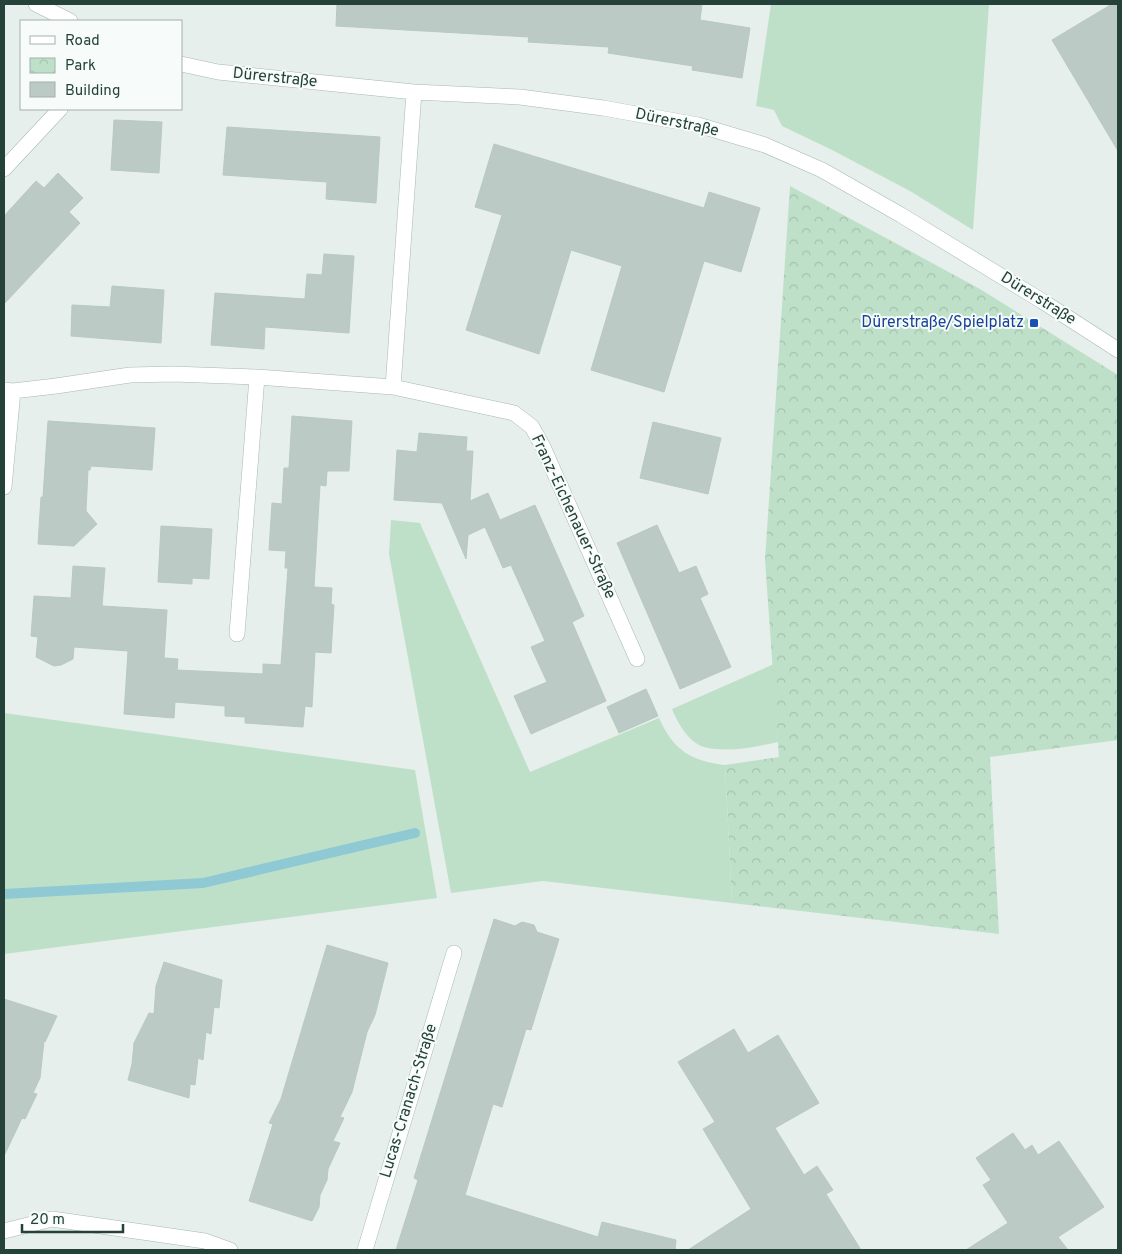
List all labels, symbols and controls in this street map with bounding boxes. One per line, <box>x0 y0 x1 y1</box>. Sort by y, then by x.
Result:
legend <box>20 20 182 110</box>
text: Road <box>65 32 100 51</box>
text: Park <box>65 57 96 76</box>
street label: Dürerstraße <box>232 64 318 92</box>
text: Building <box>65 82 120 101</box>
street label: Dürerstraße <box>633 104 721 142</box>
street label: Dürerstraße <box>997 268 1079 330</box>
place label: Dürerstraße/Spielplatz <box>861 313 1024 333</box>
marker: Dürerstraße/Spielplatz <box>1028 317 1040 329</box>
street label: Franz-Eichenauer-Straße <box>526 432 620 602</box>
street label: Lucas-Cranach-Straße <box>376 1021 442 1181</box>
scale bar <box>22 1202 124 1234</box>
text: 20 m <box>30 1211 65 1230</box>

